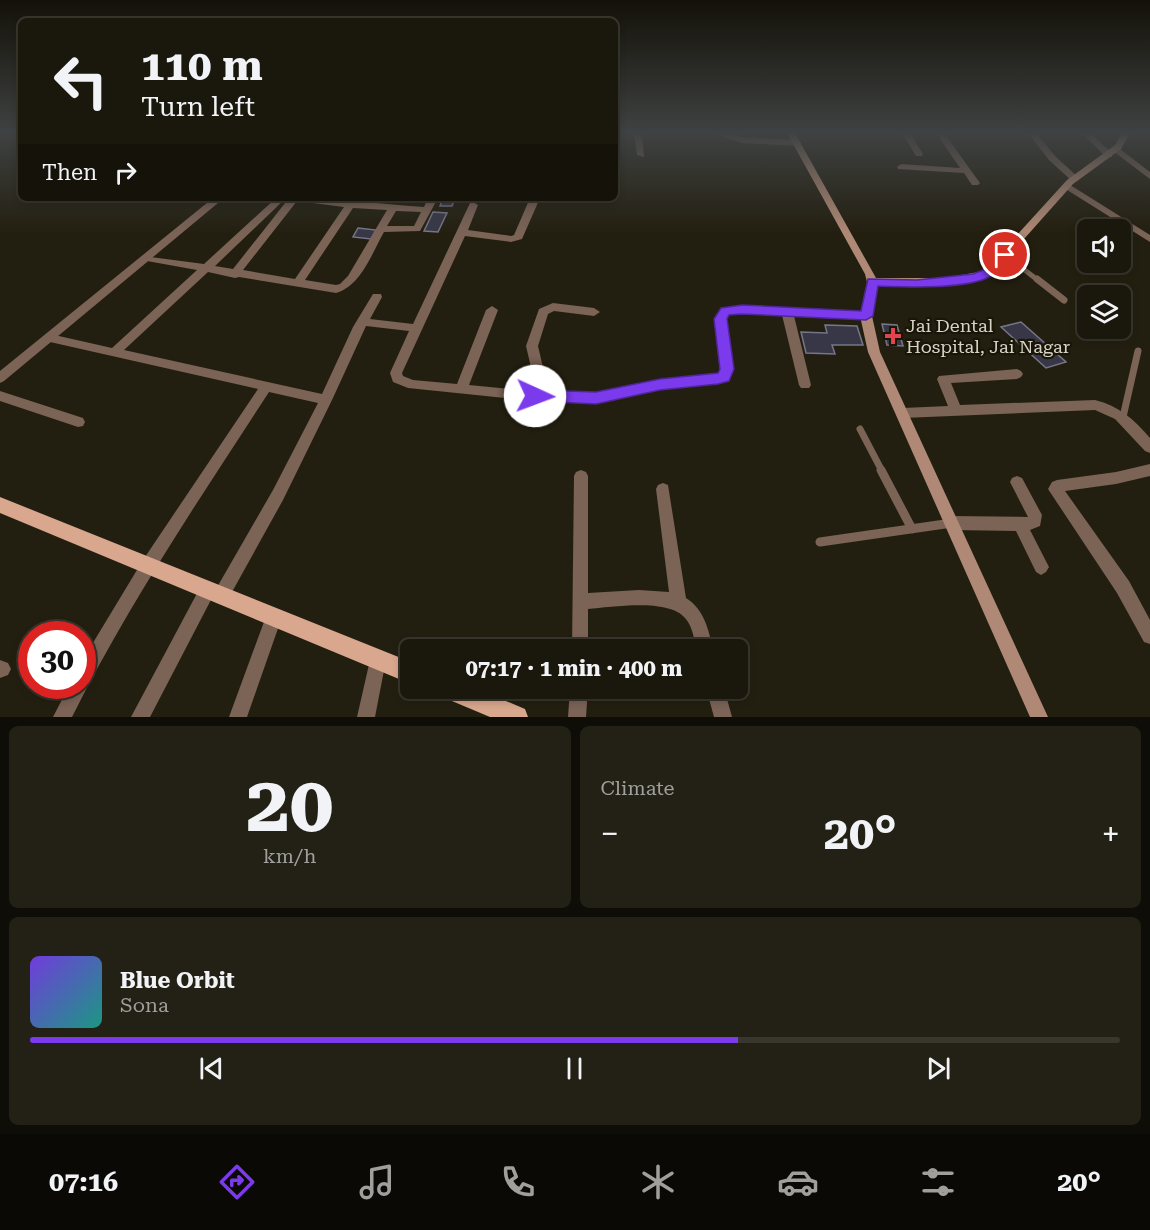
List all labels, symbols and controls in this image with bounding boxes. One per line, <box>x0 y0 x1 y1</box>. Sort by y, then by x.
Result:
text: 110 m <box>141 41 263 90</box>
icon: left <box>42 42 120 120</box>
text: Turn left <box>141 91 255 123</box>
icon: right <box>109 156 142 189</box>
text: Then <box>42 160 97 185</box>
map controls <box>1077 219 1131 339</box>
button: sound <box>1077 219 1131 273</box>
pin <box>979 229 1030 280</box>
icon: arrive <box>988 238 1021 271</box>
button: layers <box>1077 285 1131 339</box>
place label: Jai Dental Hospital, Jai Nagar <box>906 315 1070 357</box>
marker: Jai Dental Hospital, Jai Nagar <box>884 327 902 345</box>
position arrow <box>503 364 567 428</box>
speed limit sign: 30 <box>18 621 96 699</box>
text: 07:17 · 1 min · 400 m <box>465 656 683 681</box>
text: 20 <box>246 759 333 850</box>
text: Climate <box>601 776 675 800</box>
text: 20° <box>824 807 897 860</box>
text: − <box>601 814 619 853</box>
text: + <box>1102 814 1120 853</box>
text: km/h <box>263 844 317 868</box>
text: Blue Orbit <box>120 968 235 993</box>
text: Sona <box>120 993 169 1017</box>
icon: previous <box>195 1052 228 1085</box>
icon: pause <box>558 1052 591 1085</box>
icon: next <box>922 1052 955 1085</box>
icon: directions <box>216 1161 258 1203</box>
icon: music <box>356 1161 398 1203</box>
icon: phone <box>497 1161 539 1203</box>
icon: climate <box>637 1161 679 1203</box>
icon: car <box>777 1161 819 1203</box>
icon: filters <box>917 1161 959 1203</box>
text: 07:16 <box>49 1166 118 1198</box>
text: 20° <box>1057 1166 1101 1198</box>

